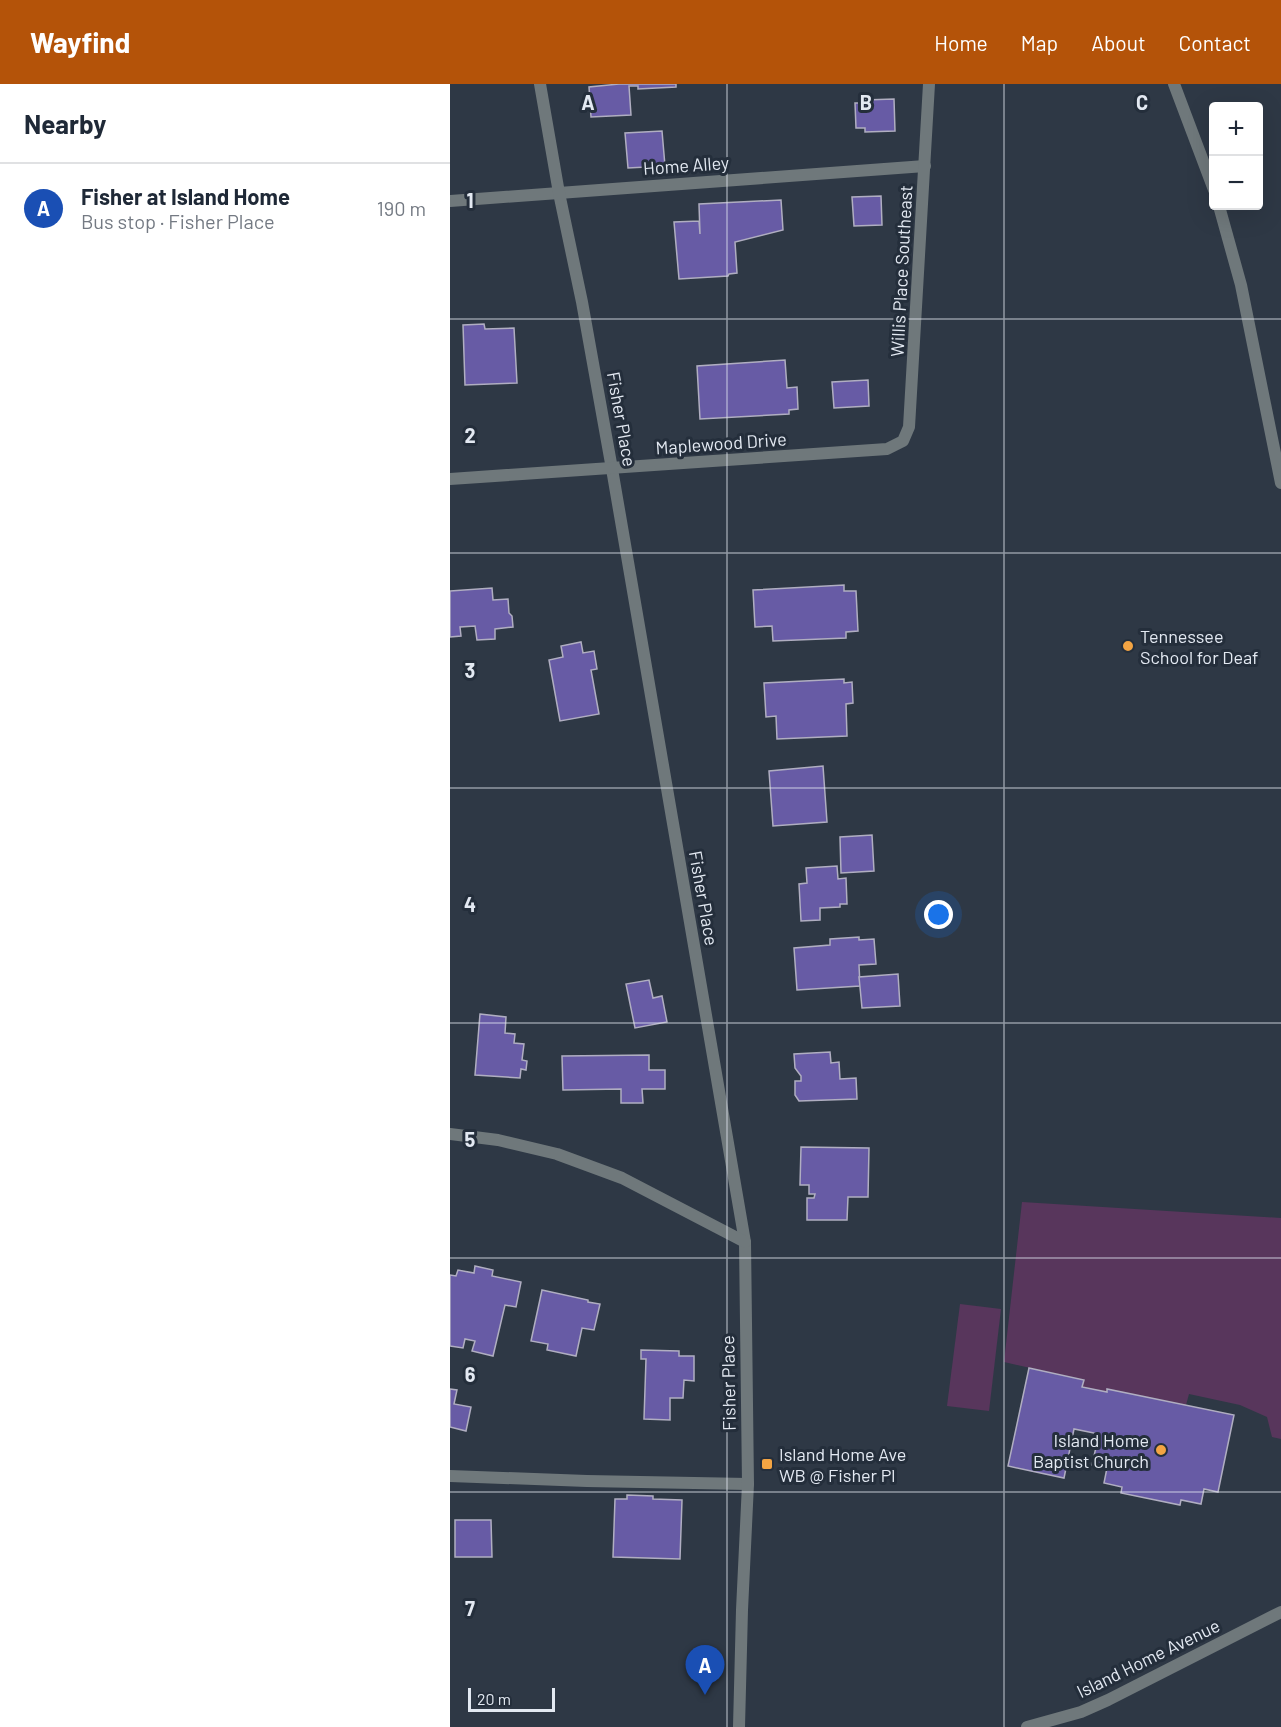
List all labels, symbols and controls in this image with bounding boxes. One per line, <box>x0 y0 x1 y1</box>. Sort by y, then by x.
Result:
text: Wayfind <box>30 25 130 59</box>
text: Home <box>934 30 988 55</box>
text: Map <box>1021 30 1058 55</box>
text: About <box>1091 30 1146 55</box>
text: Contact <box>1179 30 1251 55</box>
text: A <box>581 90 595 114</box>
text: B <box>860 90 872 114</box>
text: C <box>1136 90 1148 114</box>
map controls <box>1209 102 1263 210</box>
button: + <box>1209 102 1263 156</box>
text: Nearby <box>24 108 106 139</box>
street label: Home Alley <box>642 151 730 179</box>
button: − <box>1209 156 1263 210</box>
text: Fisher at Island Home <box>81 183 290 209</box>
street label: Willis Place Southeast <box>886 185 916 357</box>
text: 1 <box>466 188 474 212</box>
text: A <box>37 196 50 220</box>
text: 190 m <box>377 196 426 220</box>
text: Bus stop · Fisher Place <box>81 209 275 233</box>
street label: Fisher Place <box>603 370 641 468</box>
text: 2 <box>464 423 476 447</box>
street label: Maplewood Drive <box>655 427 787 459</box>
place label: Tennessee School for Deaf <box>1140 625 1259 668</box>
marker: Tennessee School for Deaf <box>1121 639 1135 653</box>
text: 3 <box>465 658 475 682</box>
street label: Fisher Place <box>685 849 723 947</box>
text: 4 <box>464 892 476 916</box>
your location <box>924 900 953 929</box>
text: 5 <box>465 1127 476 1151</box>
street label: Fisher Place <box>716 1335 740 1431</box>
text: 6 <box>465 1362 476 1386</box>
place label: Island Home Baptist Church <box>1033 1429 1149 1472</box>
place label: Island Home Ave WB @ Fisher Pl <box>779 1443 906 1486</box>
marker: Island Home Baptist Church <box>1154 1443 1168 1457</box>
marker: Island Home Ave WB @ Fisher Pl <box>760 1457 774 1471</box>
text: 7 <box>465 1596 475 1620</box>
street label: Island Home Avenue <box>1073 1614 1223 1702</box>
pin: A <box>686 1646 724 1695</box>
scale bar <box>468 1685 555 1712</box>
text: 20 m <box>477 1689 511 1708</box>

